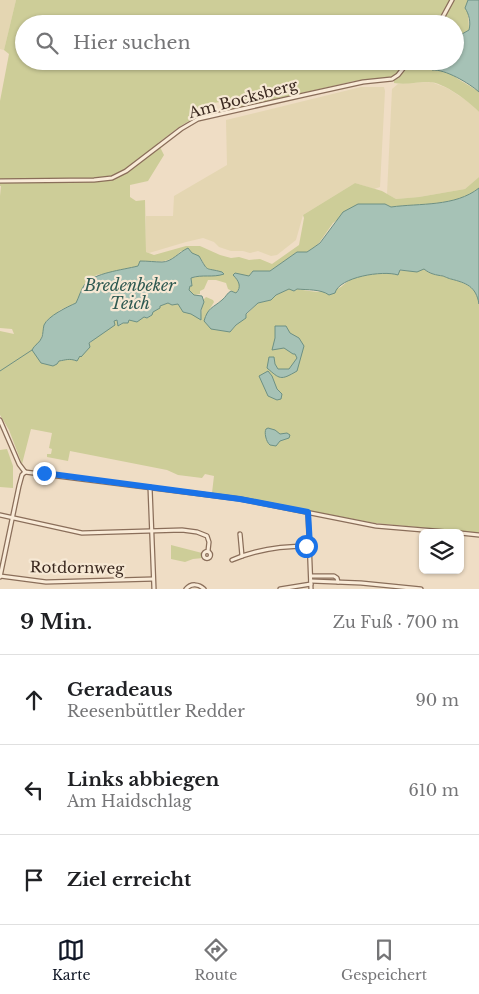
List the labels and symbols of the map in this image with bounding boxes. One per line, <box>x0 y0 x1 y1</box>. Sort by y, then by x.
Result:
street label: Am Bocksberg <box>185 75 300 122</box>
water label: Bredenbeker Teich <box>83 275 176 313</box>
route end <box>33 462 56 485</box>
route start <box>295 535 318 558</box>
street label: Rotdornweg <box>30 557 125 578</box>

